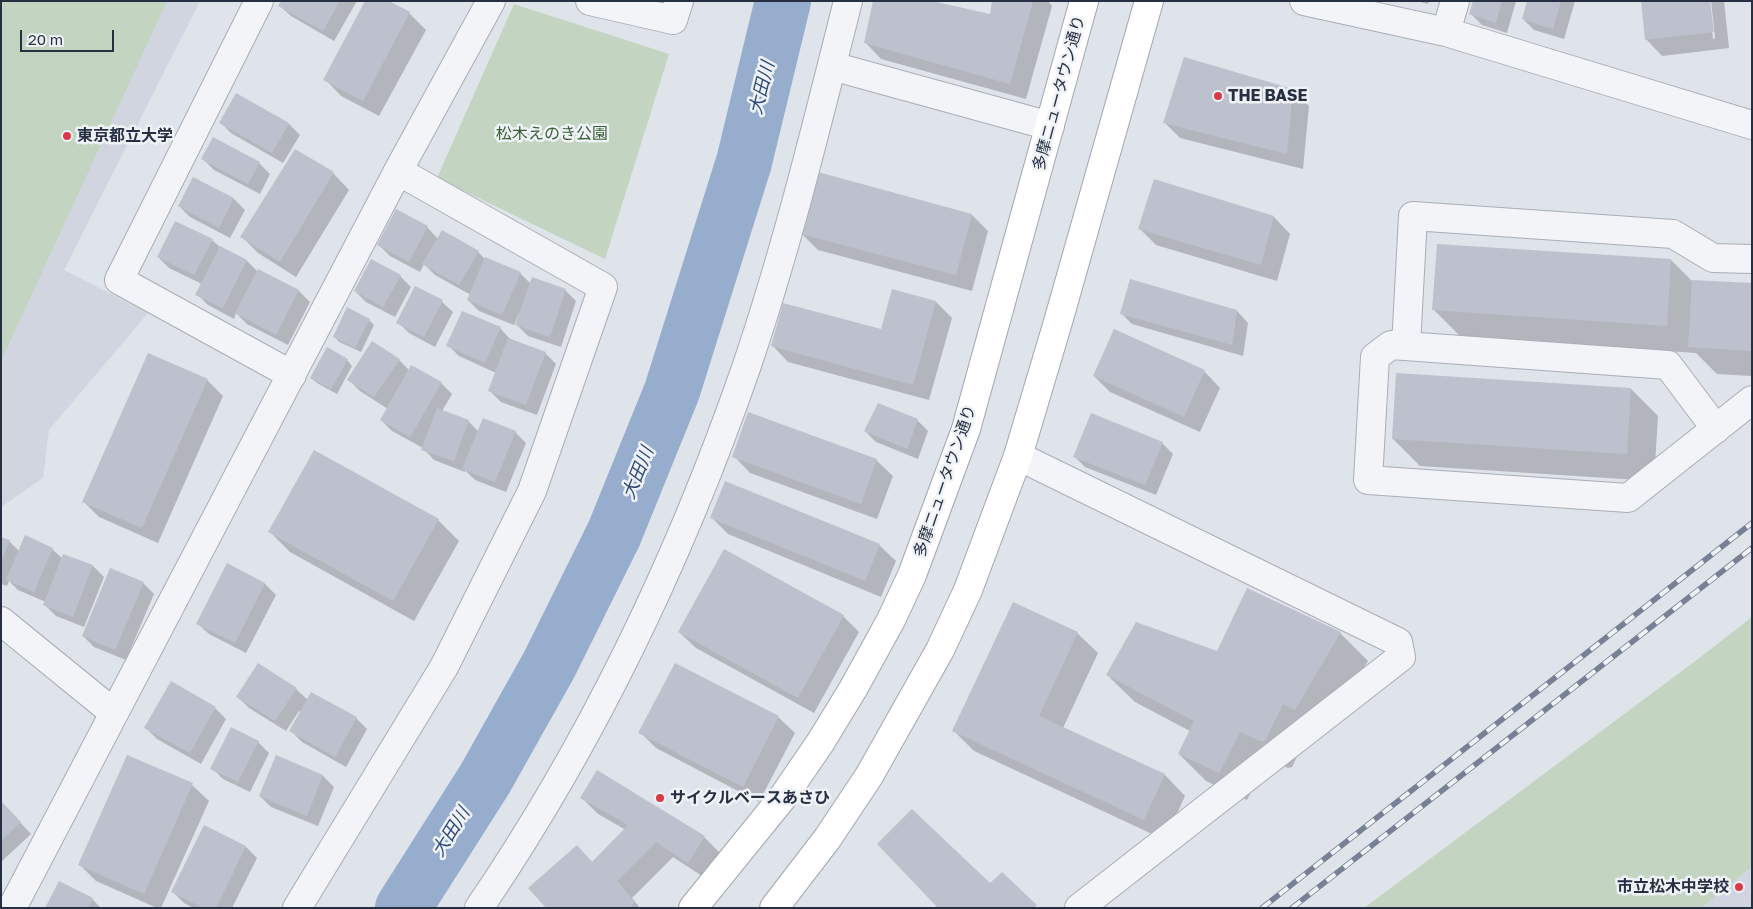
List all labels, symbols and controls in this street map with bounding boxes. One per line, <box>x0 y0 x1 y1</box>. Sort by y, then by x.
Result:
street label: 多摩ニュータウン通り <box>1029 13 1089 173</box>
scale bar <box>22 20 116 52</box>
text: 20 m <box>28 30 63 48</box>
water label: 大田川 <box>745 59 779 117</box>
place label: THE BASE <box>1228 86 1307 106</box>
marker: THE BASE <box>1212 90 1224 102</box>
park label: 松木えのき公園 <box>496 124 608 144</box>
place label: 東京都立大学 <box>77 126 173 146</box>
marker: 東京都立大学 <box>61 130 73 142</box>
street label: 多摩ニュータウン通り <box>910 402 980 560</box>
water label: 大田川 <box>618 444 658 502</box>
place label: サイクルベースあさひ <box>670 788 830 808</box>
marker: サイクルベースあさひ <box>654 792 666 804</box>
water label: 大田川 <box>428 803 474 861</box>
place label: 市立松木中学校 <box>1617 877 1729 897</box>
marker: 市立松木中学校 <box>1733 881 1745 893</box>

